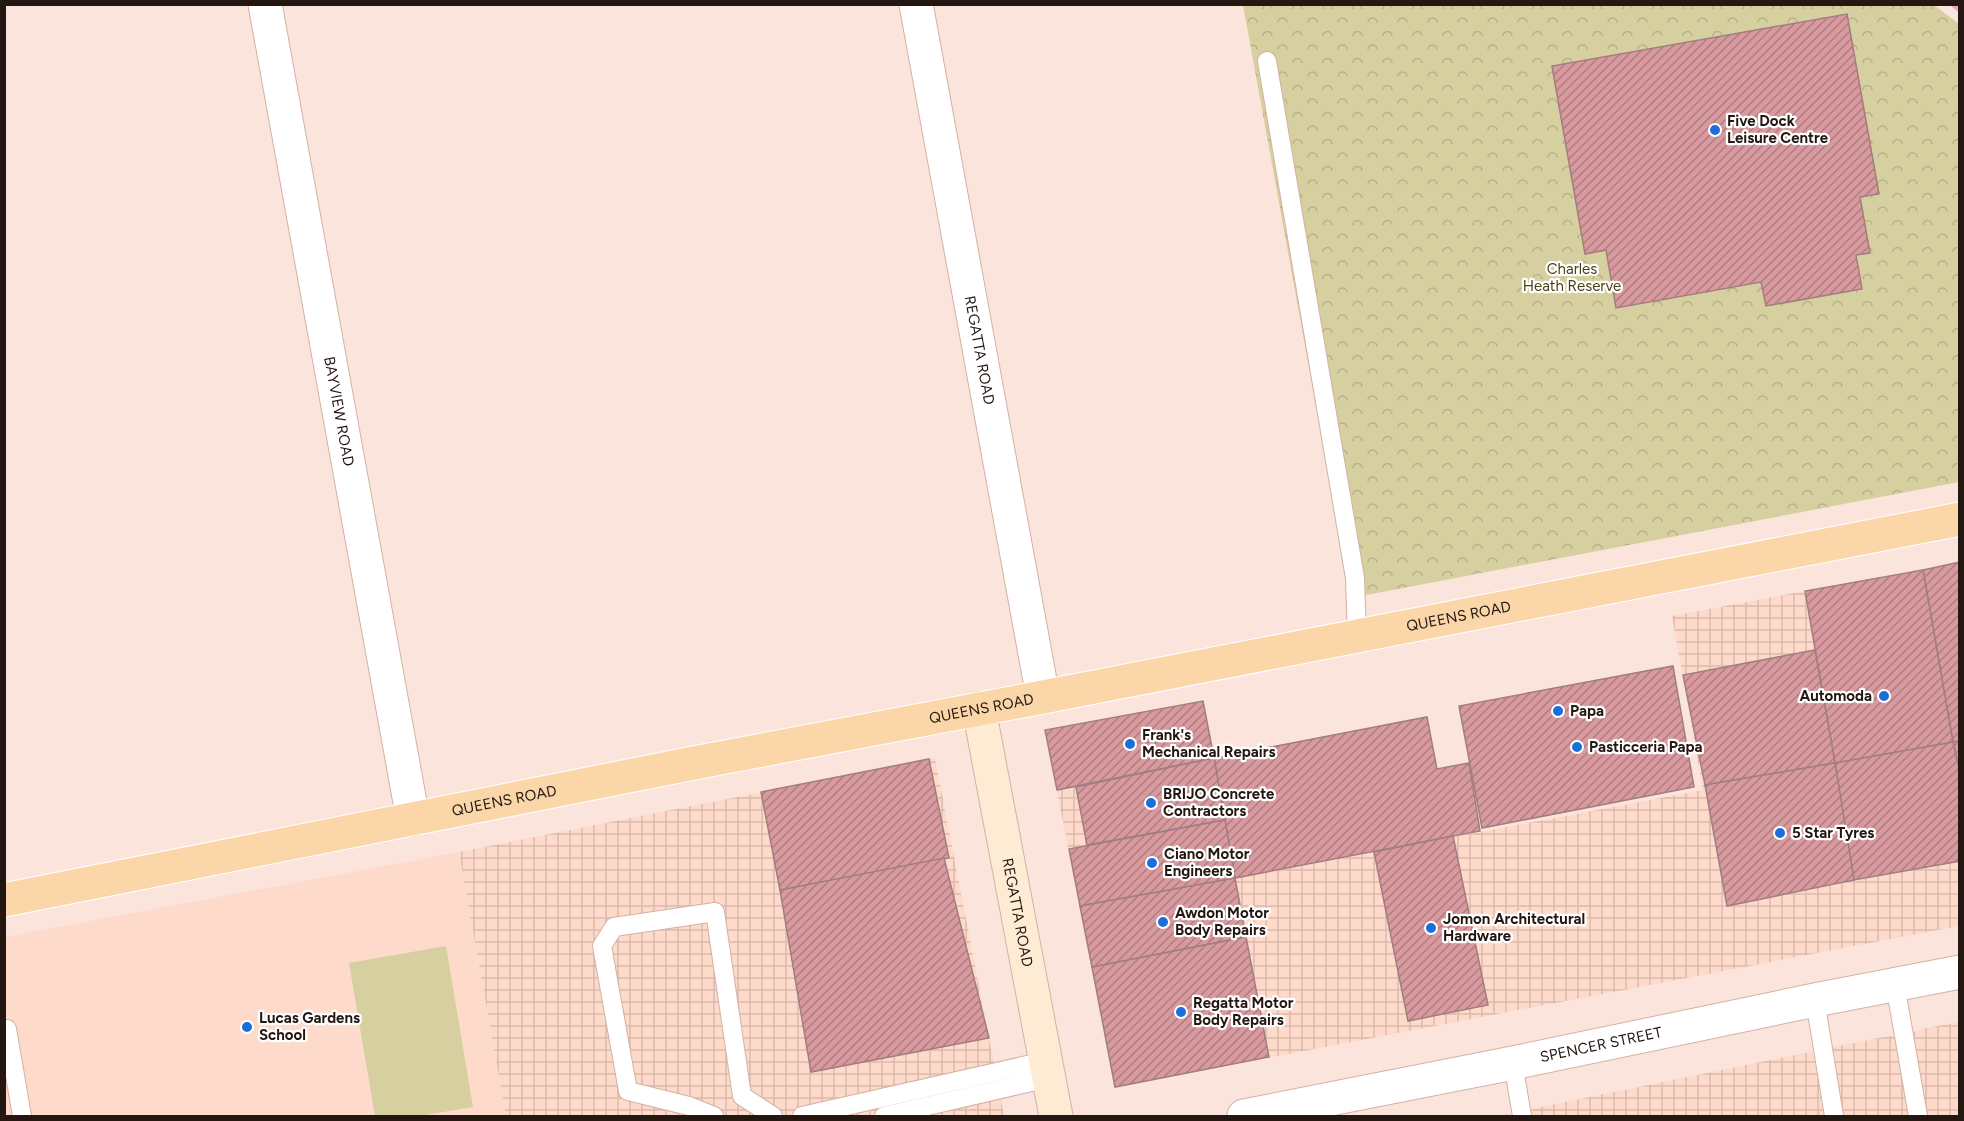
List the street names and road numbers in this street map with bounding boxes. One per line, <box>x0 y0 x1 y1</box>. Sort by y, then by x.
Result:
street label: REGATTA ROAD <box>961 294 998 406</box>
street label: BAYVIEW ROAD <box>320 355 358 468</box>
street label: QUEENS ROAD <box>1405 597 1512 635</box>
street label: QUEENS ROAD <box>928 690 1035 727</box>
street label: QUEENS ROAD <box>450 782 558 820</box>
street label: REGATTA ROAD <box>998 856 1037 968</box>
street label: SPENCER STREET <box>1538 1023 1664 1066</box>

